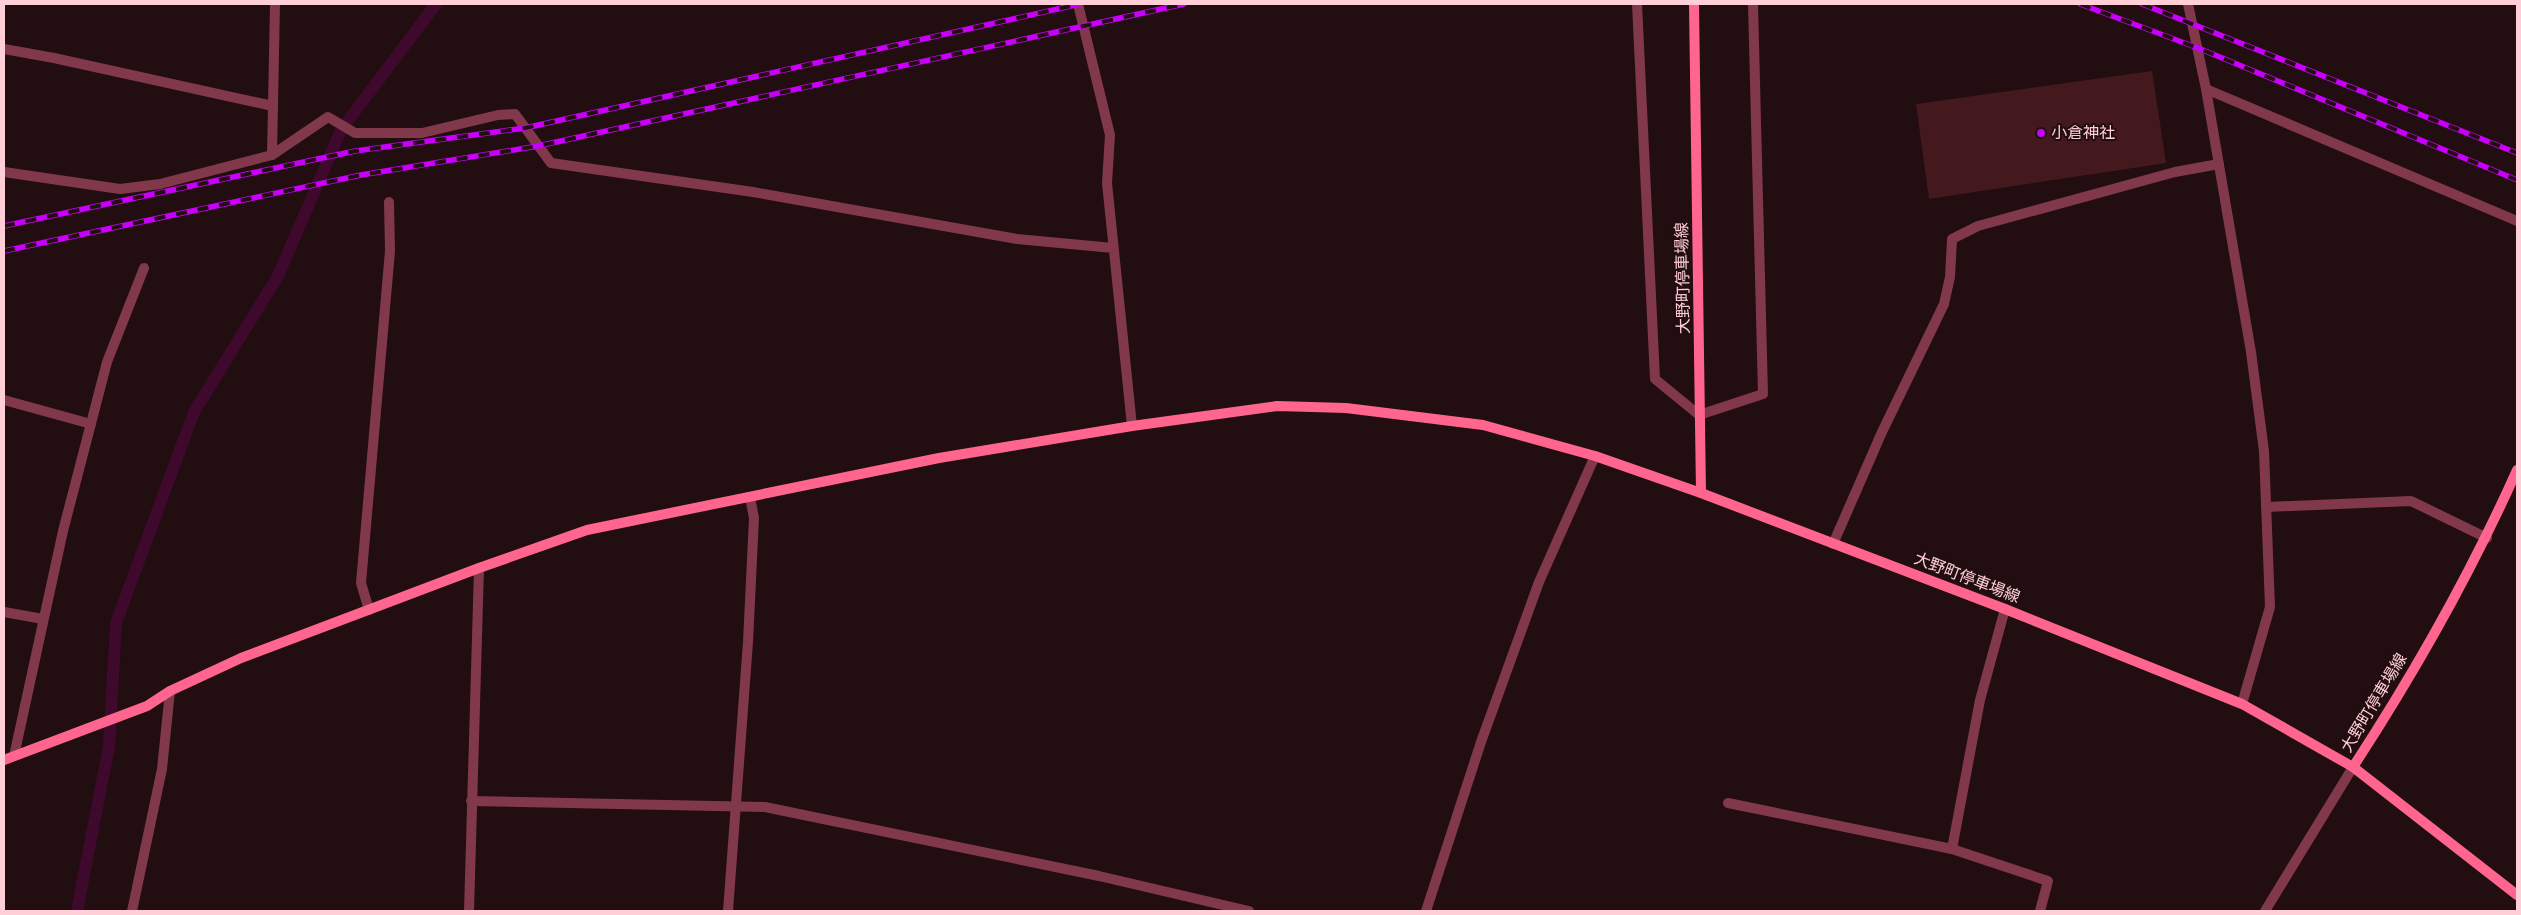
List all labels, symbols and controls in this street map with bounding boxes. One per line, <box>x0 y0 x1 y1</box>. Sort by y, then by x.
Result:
place label: 小倉神社 <box>2051 122 2115 144</box>
marker: 小倉神社 <box>2035 127 2047 139</box>
street label: 大野町停車場線 <box>1671 222 1695 334</box>
street label: 大野町停車場線 <box>1911 548 2023 608</box>
street label: 大野町停車場線 <box>2336 649 2412 757</box>

